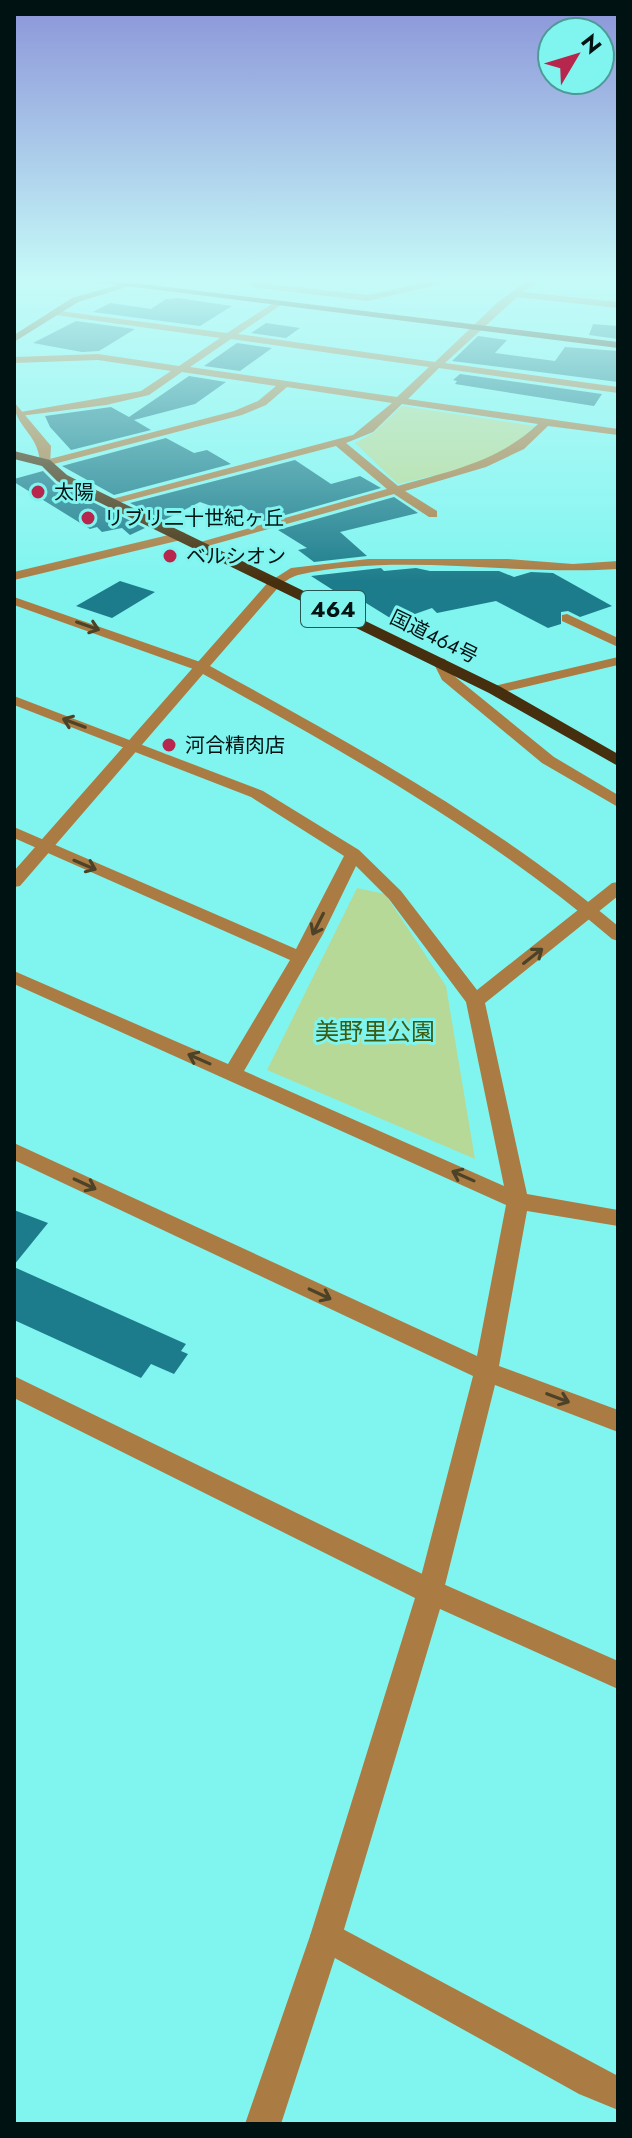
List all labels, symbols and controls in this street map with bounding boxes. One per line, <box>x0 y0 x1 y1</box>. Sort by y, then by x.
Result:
north arrow <box>536 16 616 96</box>
text: N <box>574 27 610 60</box>
place label: 太陽 <box>54 478 94 507</box>
marker: 太陽 <box>29 483 47 501</box>
place label: リブリ二十世紀ヶ丘 <box>104 504 284 533</box>
marker: リブリ二十世紀ヶ丘 <box>79 509 97 527</box>
place label: ベルシオン <box>186 542 286 571</box>
marker: ベルシオン <box>161 547 179 565</box>
road number: 464 <box>301 591 365 627</box>
street label: 国道464号 <box>385 603 483 671</box>
one-way arrow <box>75 620 100 635</box>
one-way arrow <box>62 715 86 729</box>
place label: 河合精肉店 <box>185 731 285 760</box>
marker: 河合精肉店 <box>160 736 178 754</box>
one-way arrow <box>72 858 97 873</box>
one-way arrow <box>310 911 326 935</box>
one-way arrow <box>522 947 543 965</box>
park label: 美野里公園 <box>315 1014 435 1049</box>
one-way arrow <box>188 1051 212 1066</box>
one-way arrow <box>451 1168 475 1183</box>
one-way arrow <box>72 1177 96 1192</box>
one-way arrow <box>308 1287 332 1302</box>
one-way arrow <box>545 1392 570 1406</box>

